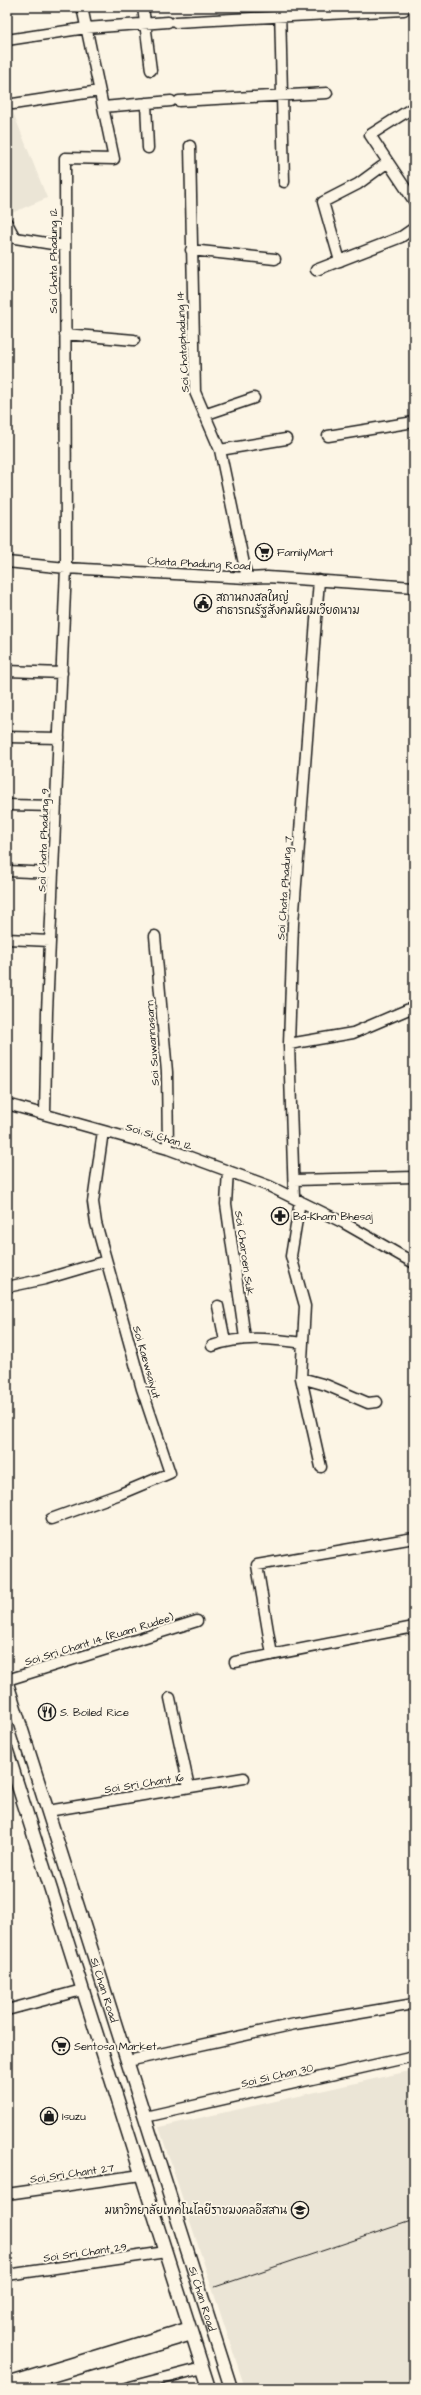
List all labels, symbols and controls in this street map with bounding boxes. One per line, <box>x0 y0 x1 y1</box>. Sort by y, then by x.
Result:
street label: Soi Chata Phadung 12 <box>46 208 62 314</box>
street label: Soi Chataphadung 14 <box>172 291 194 393</box>
supermarket icon: FamilyMart <box>254 542 274 562</box>
place label: FamilyMart <box>277 545 334 561</box>
street label: Chata Phadung Road <box>147 553 251 575</box>
place label: สถานกงสุลใหญ่ สาธารณรัฐสังคมนิยมเวียดนาม <box>216 589 360 618</box>
public building icon: สถานกงสุลใหญ่ สาธารณรัฐสังคมนิยมเวียดนาม <box>193 593 213 613</box>
street label: Soi Chata Phadung 9 <box>34 788 54 892</box>
street label: Soi Chata Phadung 7 <box>273 835 297 941</box>
street label: Soi Suwannasarn <box>142 999 163 1086</box>
street label: Soi Si Chan 12 <box>124 1119 195 1154</box>
pharmacy icon: Ba-Kham Bhesaj <box>270 1206 290 1226</box>
place label: Ba-Kham Bhesaj <box>293 1209 373 1224</box>
street label: Soi Charoen Suk <box>231 1210 258 1297</box>
street label: Soi Kaewsaiyut <box>128 1324 164 1401</box>
street label: Soi Sri Chant 14 (Ruam Rudee) <box>23 1610 176 1669</box>
restaurant icon: S. Boiled Rice <box>37 1702 57 1722</box>
place label: S. Boiled Rice <box>60 1705 129 1720</box>
street label: Soi Sri Chant 16 <box>103 1770 185 1797</box>
street label: Si Chan Road <box>87 1956 121 2025</box>
supermarket icon: Sentosa Market <box>51 2036 71 2056</box>
place label: Sentosa Market <box>74 2039 157 2054</box>
street label: Soi Si Chan 30 <box>240 2060 315 2091</box>
shop icon: Isuzu <box>39 2106 59 2126</box>
place label: Isuzu <box>62 2109 86 2124</box>
street label: Soi Sri Chant 27 <box>29 2160 115 2187</box>
school or university icon: มหาวิทยาลัยเทคโนโลยีราชมงคลอีสสาน <box>290 2200 310 2220</box>
place label: มหาวิทยาลัยเทคโนโลยีราชมงคลอีสสาน <box>105 2202 288 2218</box>
street label: Soi Sri Chant 29 <box>42 2239 128 2266</box>
street label: Si Chan Road <box>185 2265 220 2333</box>

